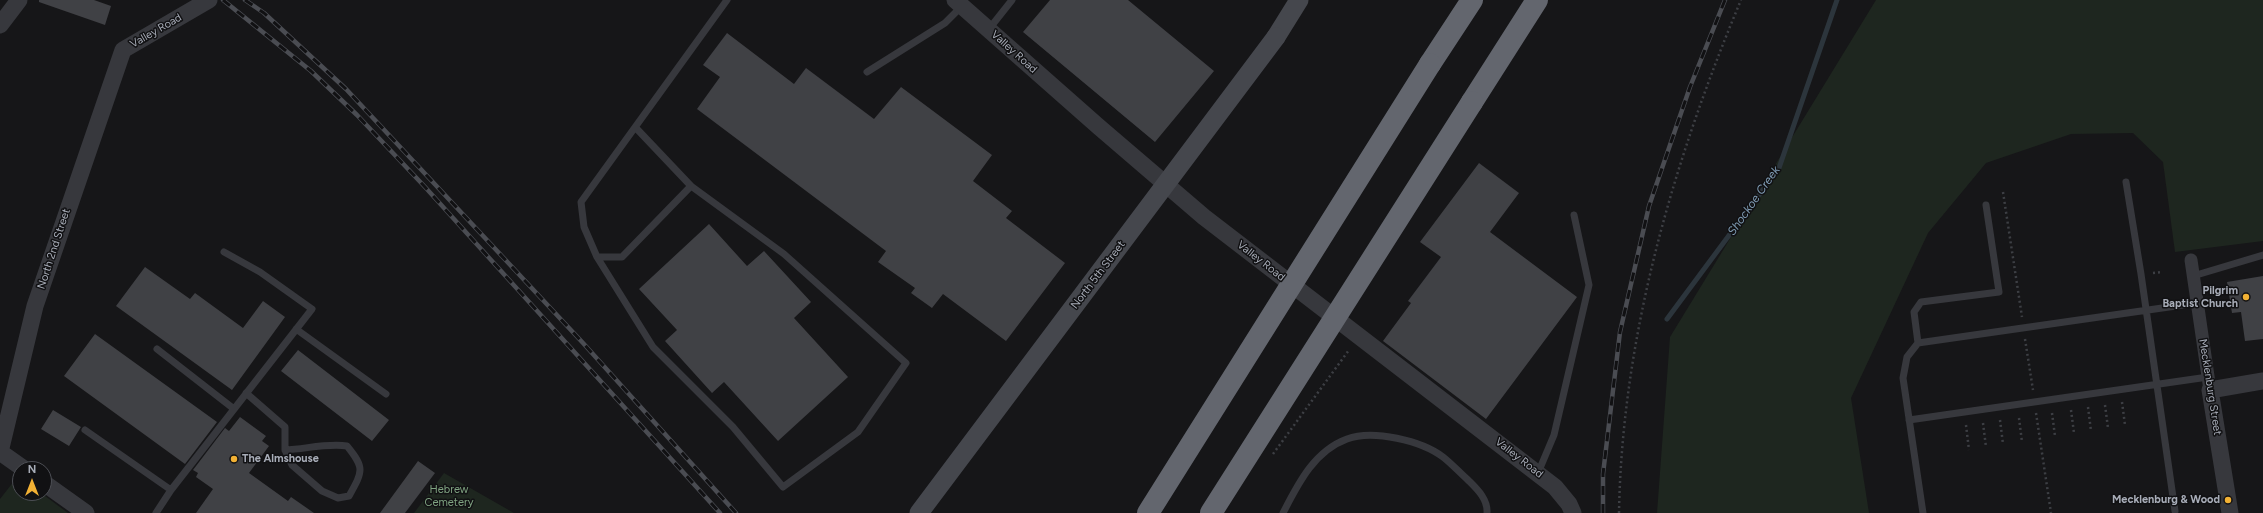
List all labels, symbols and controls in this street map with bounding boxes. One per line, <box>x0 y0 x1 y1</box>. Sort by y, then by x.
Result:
street label: Valley Road <box>128 11 184 51</box>
street label: Valley Road <box>988 28 1040 76</box>
water label: Shockoe Creek <box>1725 164 1783 238</box>
street label: North 2nd Street <box>35 207 73 291</box>
street label: North 5th Street <box>1068 238 1128 312</box>
street label: Valley Road <box>1234 238 1288 284</box>
place label: Pilgrim Baptist Church <box>2162 284 2238 310</box>
marker: Pilgrim Baptist Church <box>2241 292 2251 302</box>
street label: Mecklenburg Street <box>2196 338 2224 436</box>
street label: Valley Road <box>1492 435 1546 481</box>
place label: The Almshouse <box>242 452 319 466</box>
marker: The Almshouse <box>229 454 239 464</box>
north arrow <box>12 461 52 501</box>
text: N <box>28 463 36 476</box>
park label: Hebrew Cemetery <box>425 483 473 509</box>
place label: Mecklenburg & Wood <box>2112 493 2220 507</box>
marker: Mecklenburg & Wood <box>2223 495 2233 505</box>

